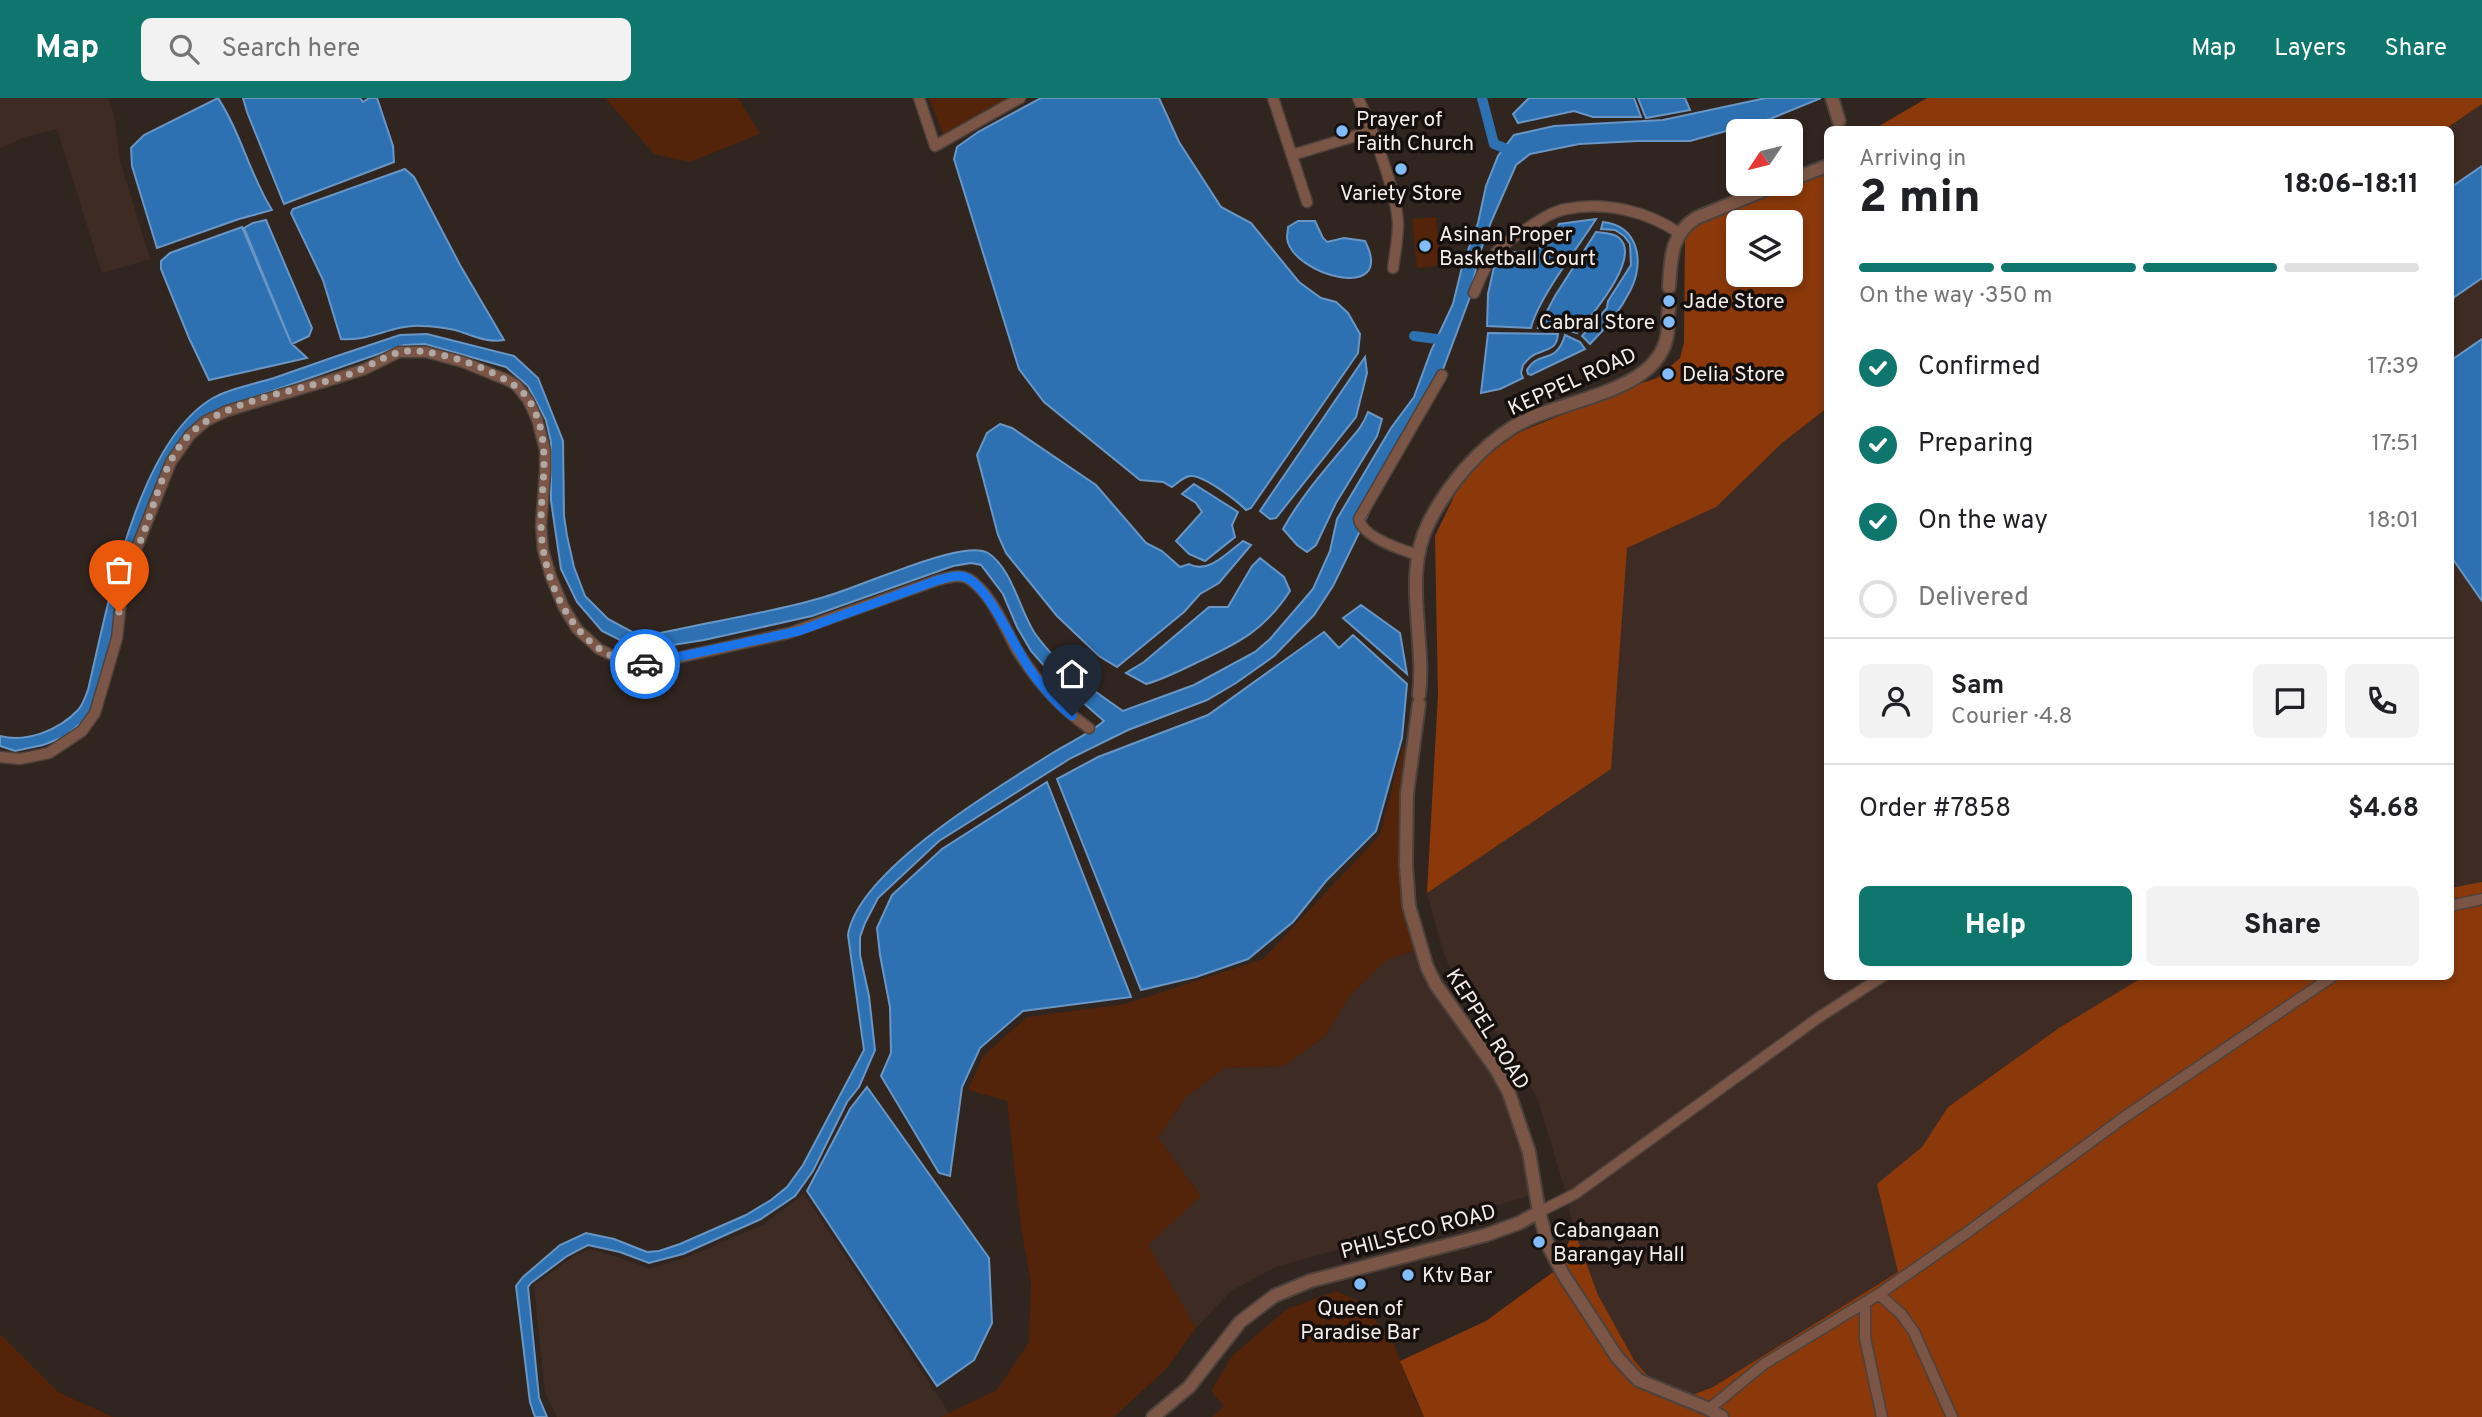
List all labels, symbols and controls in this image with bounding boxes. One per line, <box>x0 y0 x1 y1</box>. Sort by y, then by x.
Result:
search box <box>141 18 631 81</box>
text: Map <box>35 28 99 70</box>
icon: search <box>165 30 203 68</box>
text: Search here <box>221 33 360 66</box>
text: Map <box>2191 34 2236 64</box>
text: Layers <box>2274 34 2346 64</box>
text: Share <box>2384 34 2447 64</box>
place label: Prayer of Faith Church <box>1356 107 1474 158</box>
north arrow <box>1726 119 1802 196</box>
map controls <box>1726 119 1803 287</box>
marker: Prayer of Faith Church <box>1334 123 1350 139</box>
text: Arriving in <box>1859 145 1966 174</box>
marker: Variety Store <box>1393 161 1409 177</box>
text: 18:06–18:11 <box>2284 169 2419 202</box>
text: 2 min <box>1859 170 1981 229</box>
place label: Variety Store <box>1340 181 1462 208</box>
button: layers <box>1726 210 1803 287</box>
place label: Asinan Proper Basketball Court <box>1439 222 1596 273</box>
marker: Asinan Proper Basketball Court <box>1417 238 1433 254</box>
text: On the way · 350 m <box>1859 282 2053 311</box>
place label: Jade Store <box>1683 289 1785 316</box>
marker: Jade Store <box>1661 293 1677 309</box>
place label: Cabral Store <box>1539 310 1655 337</box>
marker: Cabral Store <box>1661 314 1677 330</box>
street label: KEPPEL ROAD <box>1504 342 1641 423</box>
icon: check <box>1859 349 1897 387</box>
text: Confirmed <box>1918 351 2041 384</box>
text: 17:39 <box>2367 353 2419 382</box>
place label: Delia Store <box>1682 362 1785 389</box>
marker: Delia Store <box>1660 366 1676 382</box>
icon: check <box>1859 426 1897 464</box>
text: Preparing <box>1918 428 2033 461</box>
text: 17:51 <box>2371 430 2419 459</box>
icon: check <box>1859 503 1897 541</box>
text: On the way <box>1918 505 2048 538</box>
text: 18:01 <box>2368 507 2419 536</box>
pin <box>89 540 149 612</box>
icon: bag <box>100 551 138 589</box>
text: Delivered <box>1918 582 2029 615</box>
courier <box>610 629 680 699</box>
pin <box>1042 644 1102 716</box>
icon: car <box>626 645 664 683</box>
icon: home <box>1053 655 1091 693</box>
button: person <box>1859 664 1933 738</box>
button: chat <box>2253 664 2327 738</box>
button: phone <box>2345 664 2419 738</box>
text: Sam <box>1951 670 2004 703</box>
text: Courier · 4.8 <box>1951 703 2072 732</box>
text: Order #7858 <box>1859 793 2011 826</box>
text: $4.68 <box>2348 793 2419 826</box>
button: Help <box>1859 886 2132 966</box>
button: Share <box>2146 886 2419 966</box>
street label: KEPPEL ROAD <box>1439 964 1535 1095</box>
street label: PHILSECO ROAD <box>1338 1199 1499 1266</box>
place label: Cabangaan Barangay Hall <box>1553 1218 1685 1269</box>
marker: Cabangaan Barangay Hall <box>1531 1234 1547 1250</box>
place label: Ktv Bar <box>1422 1263 1492 1290</box>
marker: Ktv Bar <box>1400 1267 1416 1283</box>
marker: Queen of Paradise Bar <box>1352 1276 1368 1292</box>
place label: Queen of Paradise Bar <box>1300 1296 1420 1347</box>

